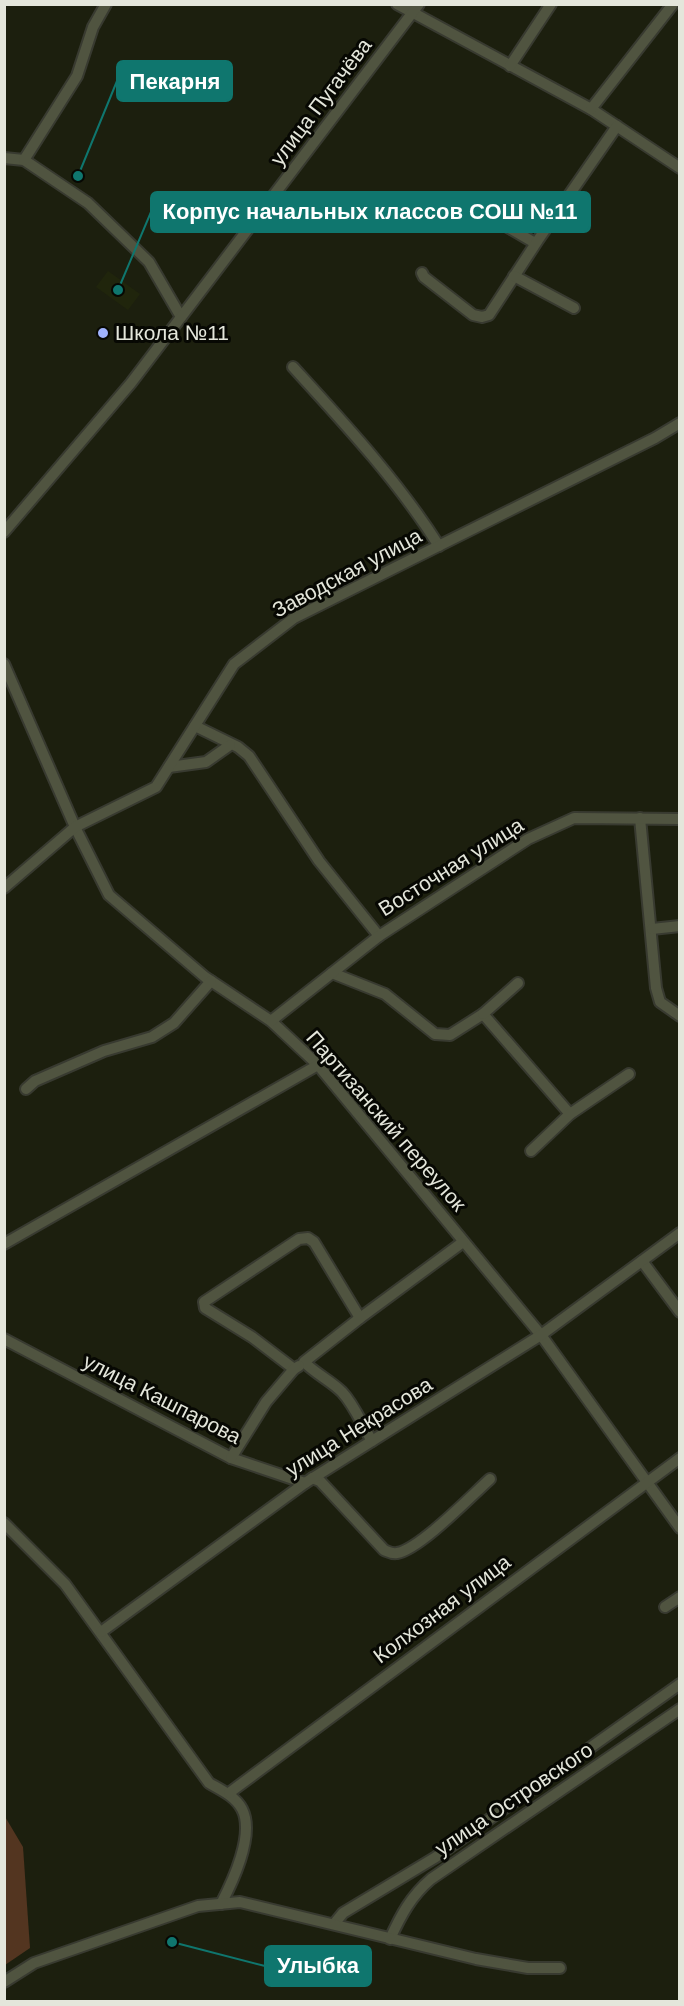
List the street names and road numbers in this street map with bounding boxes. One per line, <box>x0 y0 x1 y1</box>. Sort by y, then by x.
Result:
street label: улица Пугачёва <box>265 34 376 170</box>
street label: Заводская улица <box>268 523 426 622</box>
street label: Восточная улица <box>374 813 527 920</box>
street label: Партизанский переулок <box>302 1026 471 1216</box>
street label: улица Кашпарова <box>80 1349 245 1448</box>
street label: улица Некрасова <box>281 1372 436 1481</box>
street label: Колхозная улица <box>369 1550 515 1668</box>
street label: улица Островского <box>431 1737 597 1860</box>

